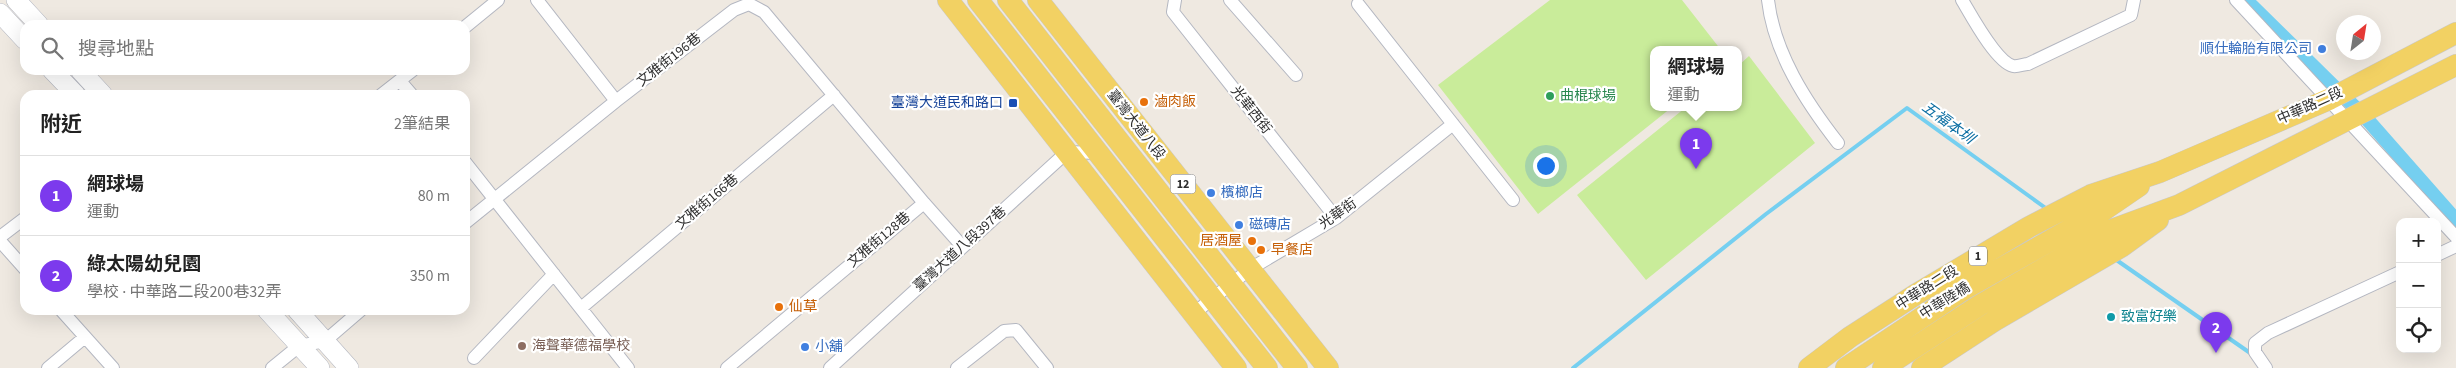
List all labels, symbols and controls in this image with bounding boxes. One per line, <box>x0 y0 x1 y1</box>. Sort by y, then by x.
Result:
north arrow <box>2336 15 2381 60</box>
search box <box>20 20 470 75</box>
street label: 文雅街196巷 <box>633 28 705 92</box>
icon: search <box>38 34 66 62</box>
text: 搜尋地點 <box>78 36 154 63</box>
place label: 順仕輪胎有限公司 <box>2200 39 2312 59</box>
marker: 順仕輪胎有限公司 <box>2316 43 2328 55</box>
popup <box>1650 46 1742 111</box>
text: 網球場 <box>1667 54 1725 81</box>
street label: 光華西街 <box>1226 82 1276 138</box>
street label: 中華路二段 <box>2274 83 2346 129</box>
text: 運動 <box>1667 84 1700 106</box>
street label: 臺灣大道八段 <box>1102 86 1170 164</box>
place label: 曲棍球場 <box>1560 86 1616 106</box>
marker: 曲棍球場 <box>1544 90 1556 102</box>
place label: 滷肉飯 <box>1154 92 1196 112</box>
place label: 臺灣大道民和路口 <box>891 93 1003 113</box>
marker: 滷肉飯 <box>1138 96 1150 108</box>
marker: 臺灣大道民和路口 <box>1007 97 1019 109</box>
water label: 五福本圳 <box>1918 97 1980 150</box>
text: 附近 <box>40 109 82 139</box>
text: 2筆結果 <box>394 113 450 135</box>
pin: 1 <box>1680 128 1712 169</box>
your location <box>1533 153 1559 179</box>
street label: 文雅街166巷 <box>671 170 743 234</box>
text: 網球場 <box>87 171 144 198</box>
road number: 12 <box>1170 174 1196 193</box>
place label: 檳榔店 <box>1221 183 1263 203</box>
text: 1 <box>52 185 60 207</box>
text: 80 m <box>418 185 450 207</box>
marker: 檳榔店 <box>1205 187 1217 199</box>
street label: 光華街 <box>1315 194 1361 234</box>
text: 運動 <box>87 201 119 223</box>
street label: 臺灣大道八段397巷 <box>909 202 1011 296</box>
street label: 文雅街128巷 <box>843 208 915 272</box>
place label: 磁磚店 <box>1249 215 1291 235</box>
map controls <box>2396 218 2441 353</box>
button: + <box>2396 218 2441 263</box>
marker: 磁磚店 <box>1233 219 1245 231</box>
place label: 居酒屋 <box>1200 231 1242 251</box>
marker: 居酒屋 <box>1246 235 1258 247</box>
place label: 早餐店 <box>1271 240 1313 260</box>
marker: 早餐店 <box>1255 244 1267 256</box>
road number: 1 <box>1969 247 1987 266</box>
text: 綠太陽幼兒園 <box>87 251 201 278</box>
street label: 中華路二段 <box>1892 261 1962 315</box>
button: − <box>2396 263 2441 308</box>
text: 2 <box>52 265 60 287</box>
text: 350 m <box>410 265 450 287</box>
street label: 中華陸橋 <box>1916 278 1974 324</box>
text: 學校 · 中華路二段200巷32弄 <box>87 281 281 303</box>
place label: 仙草 <box>789 297 817 317</box>
marker: 仙草 <box>773 301 785 313</box>
place label: 致富好樂 <box>2121 307 2177 327</box>
button: locate <box>2396 308 2441 353</box>
marker: 致富好樂 <box>2105 311 2117 323</box>
pin: 2 <box>2200 312 2232 353</box>
place label: 海聲華德福學校 <box>532 336 630 356</box>
place label: 小舖 <box>815 337 843 357</box>
marker: 海聲華德福學校 <box>516 340 528 352</box>
marker: 小舖 <box>799 341 811 353</box>

